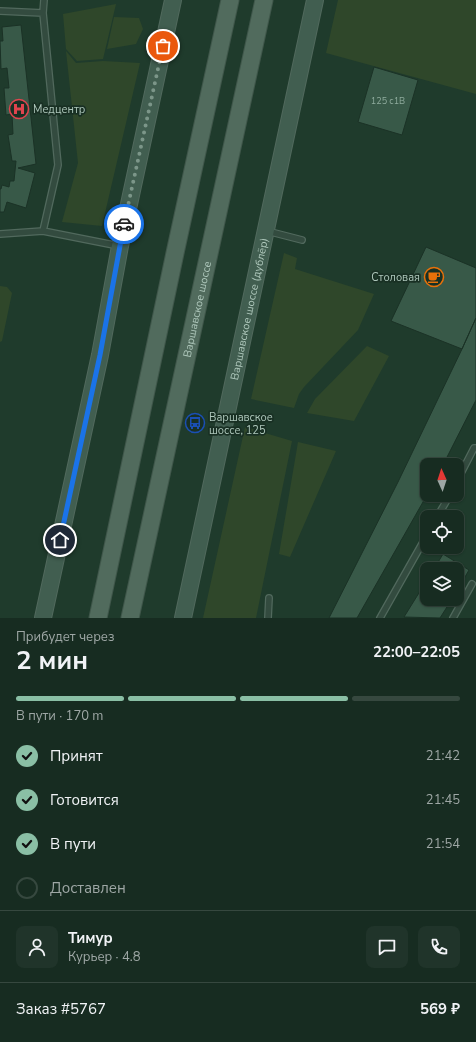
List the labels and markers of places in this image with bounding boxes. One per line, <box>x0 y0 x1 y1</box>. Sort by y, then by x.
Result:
pin <box>146 29 180 63</box>
hospital icon: Медцентр <box>8 98 30 120</box>
place label: Медцентр <box>33 102 85 117</box>
cafe icon: Столовая <box>423 266 445 288</box>
place label: Столовая <box>371 270 420 285</box>
place label: Варшавское шоссе, 125 <box>209 410 273 438</box>
bus stop icon: Варшавское шоссе, 125 <box>184 412 206 434</box>
pin <box>43 523 77 557</box>

